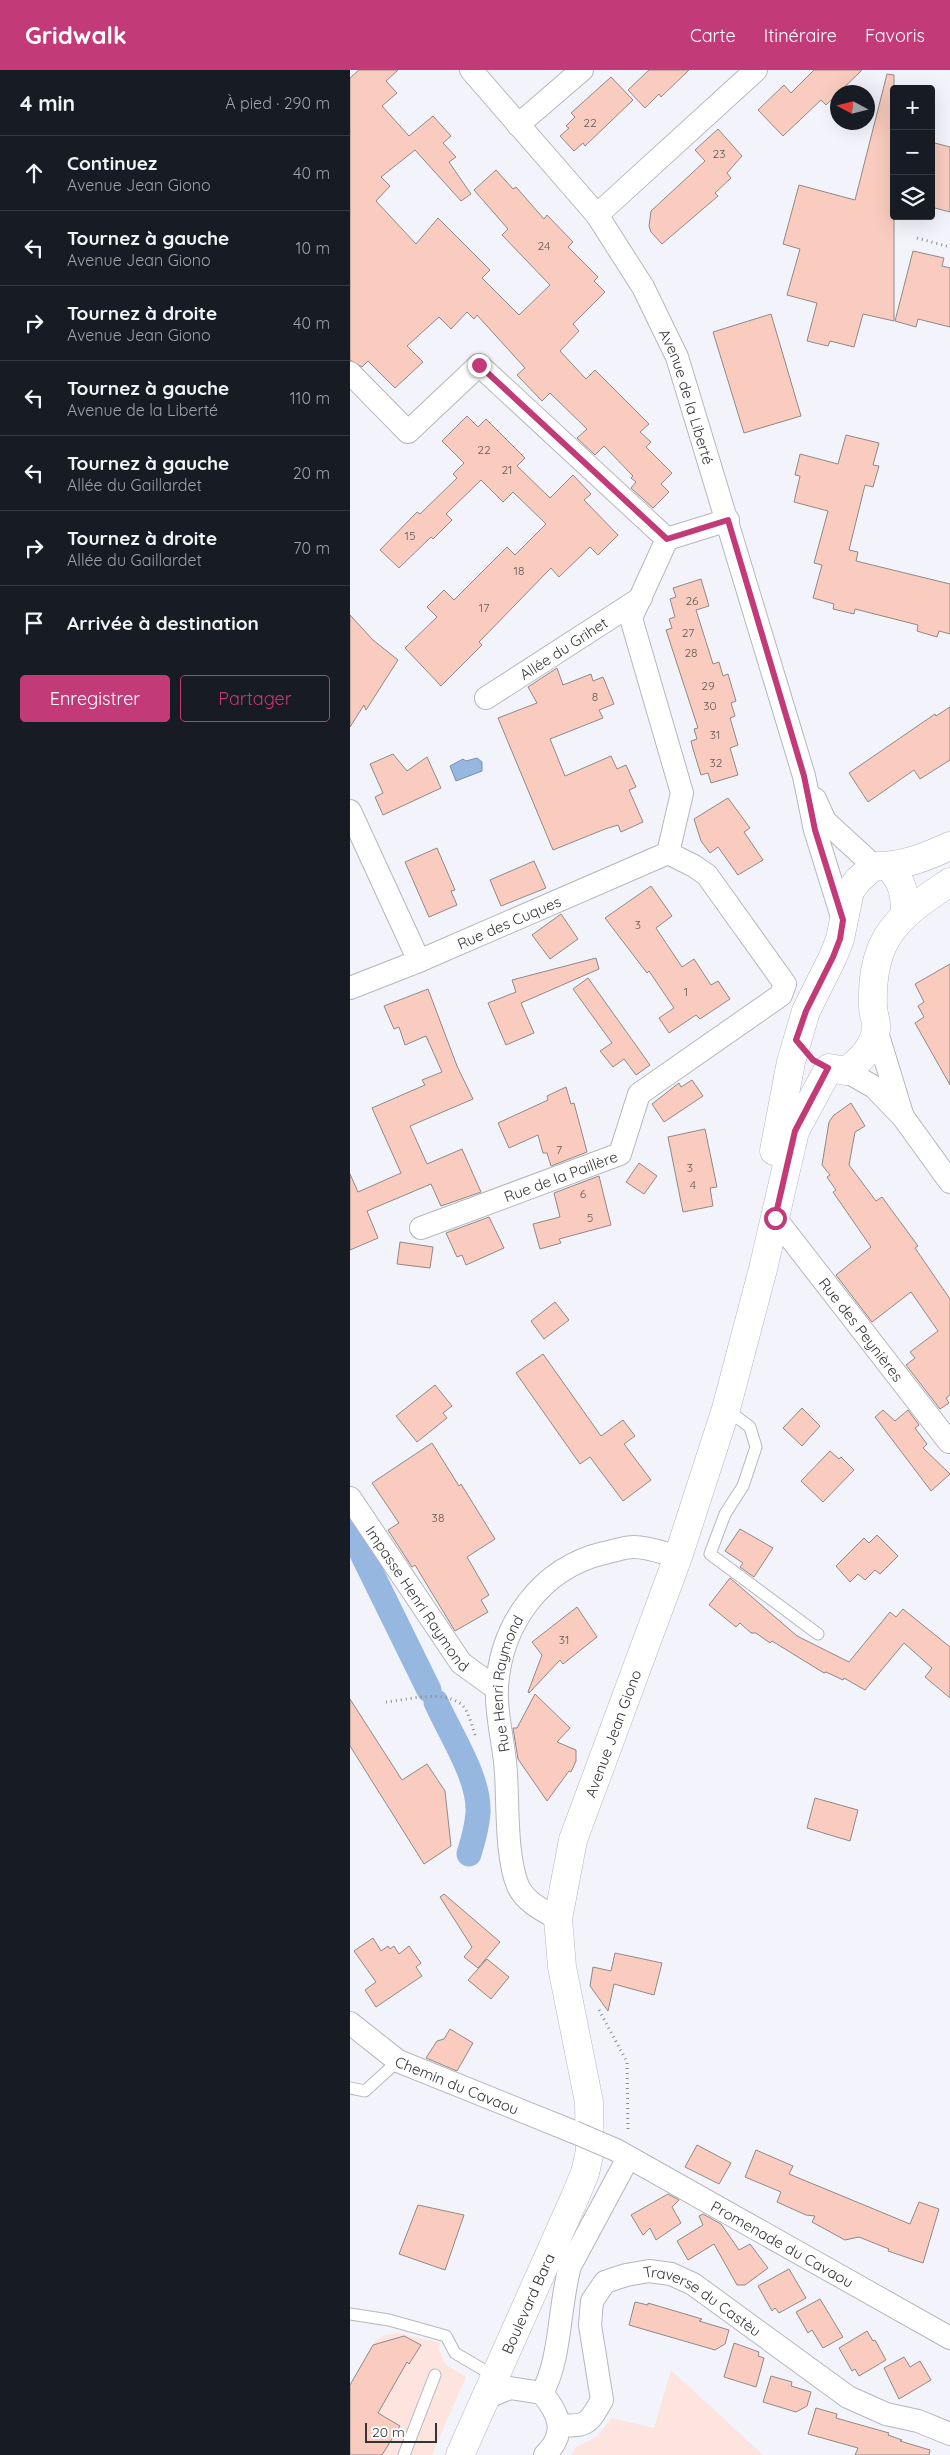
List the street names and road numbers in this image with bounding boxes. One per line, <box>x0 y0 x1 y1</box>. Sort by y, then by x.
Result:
street label: Avenue de la Liberté <box>655 326 718 467</box>
street label: Allée du Grihet <box>516 613 611 684</box>
street label: Rue des Cuques <box>454 891 564 953</box>
street label: Rue de la Paillère <box>501 1146 620 1206</box>
street label: Rue des Peynières <box>815 1273 908 1385</box>
street label: Impasse Henri Raymond <box>362 1522 473 1675</box>
street label: Rue Henri Raymond <box>487 1612 527 1754</box>
street label: Avenue Jean Giono <box>580 1667 645 1800</box>
street label: Chemin du Cavaou <box>392 2051 522 2118</box>
street label: Promenade du Cavaou <box>708 2196 857 2291</box>
street label: Boulevard Bara <box>497 2250 558 2357</box>
street label: Traverse du Castèu <box>642 2261 765 2340</box>

